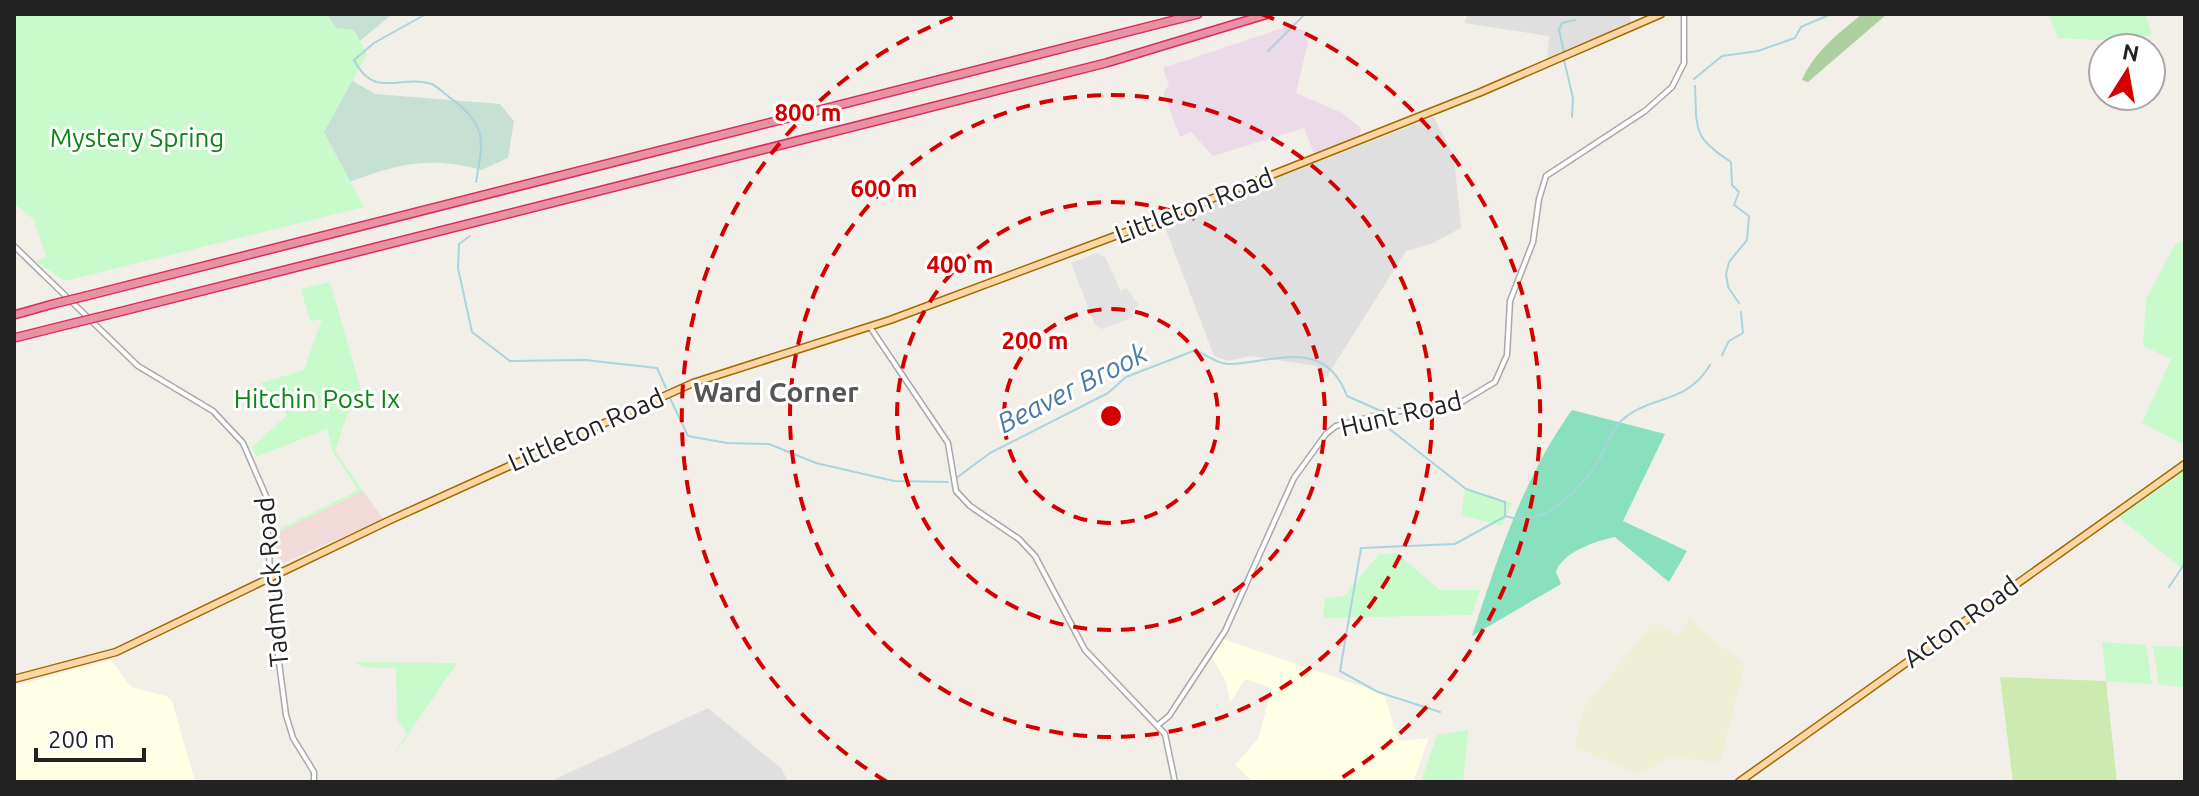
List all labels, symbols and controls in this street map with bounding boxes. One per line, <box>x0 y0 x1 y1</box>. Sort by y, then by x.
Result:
north arrow <box>2087 32 2167 112</box>
text: N <box>2120 38 2141 66</box>
text: 800 m <box>775 99 841 126</box>
park label: Mystery Spring <box>50 123 224 152</box>
street label: Littleton Road <box>1111 162 1277 249</box>
text: 600 m <box>851 175 917 202</box>
text: 400 m <box>927 251 993 278</box>
text: 200 m <box>1002 327 1068 354</box>
water label: Beaver Brook <box>992 336 1152 439</box>
district label: Ward Corner <box>693 376 859 407</box>
street label: Littleton Road <box>503 382 668 477</box>
park label: Hitchin Post Ix <box>234 384 400 413</box>
street label: Hunt Road <box>1337 385 1465 442</box>
centre of rings <box>1097 402 1125 430</box>
street label: Tadmuck Road <box>250 496 293 668</box>
street label: Acton Road <box>1898 570 2024 673</box>
scale bar <box>36 712 144 762</box>
text: 200 m <box>48 726 115 753</box>

